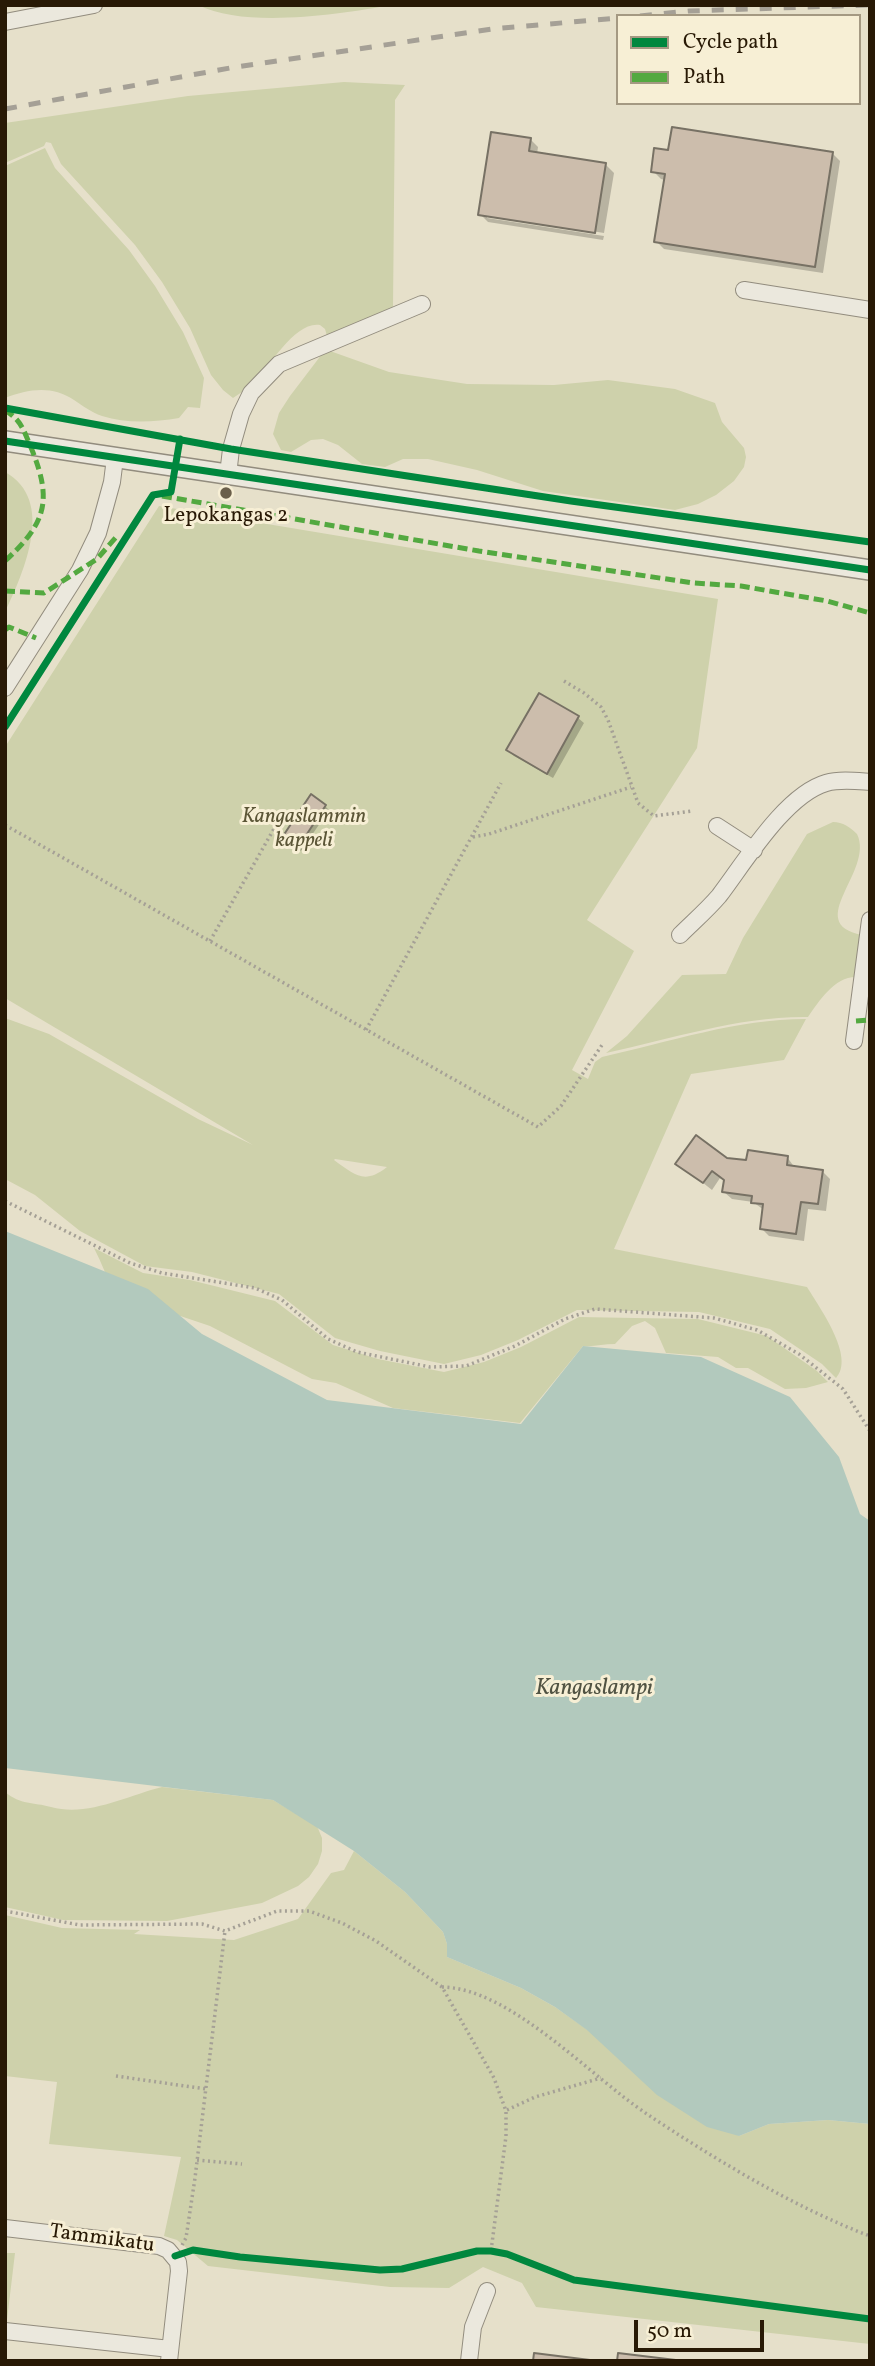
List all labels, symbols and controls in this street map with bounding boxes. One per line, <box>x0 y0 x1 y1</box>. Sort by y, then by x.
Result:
legend <box>616 14 861 105</box>
text: Cycle path <box>683 28 778 57</box>
text: Path <box>683 63 725 92</box>
marker: Lepokangas 2 <box>218 485 234 501</box>
place label: Lepokangas 2 <box>164 504 288 530</box>
park label: Kangaslammin kappeli <box>242 805 366 855</box>
water label: Kangaslampi <box>535 1676 653 1704</box>
street label: Tammikatu <box>48 2220 156 2260</box>
scale bar <box>637 2306 766 2350</box>
text: 50 m <box>647 2317 692 2346</box>

